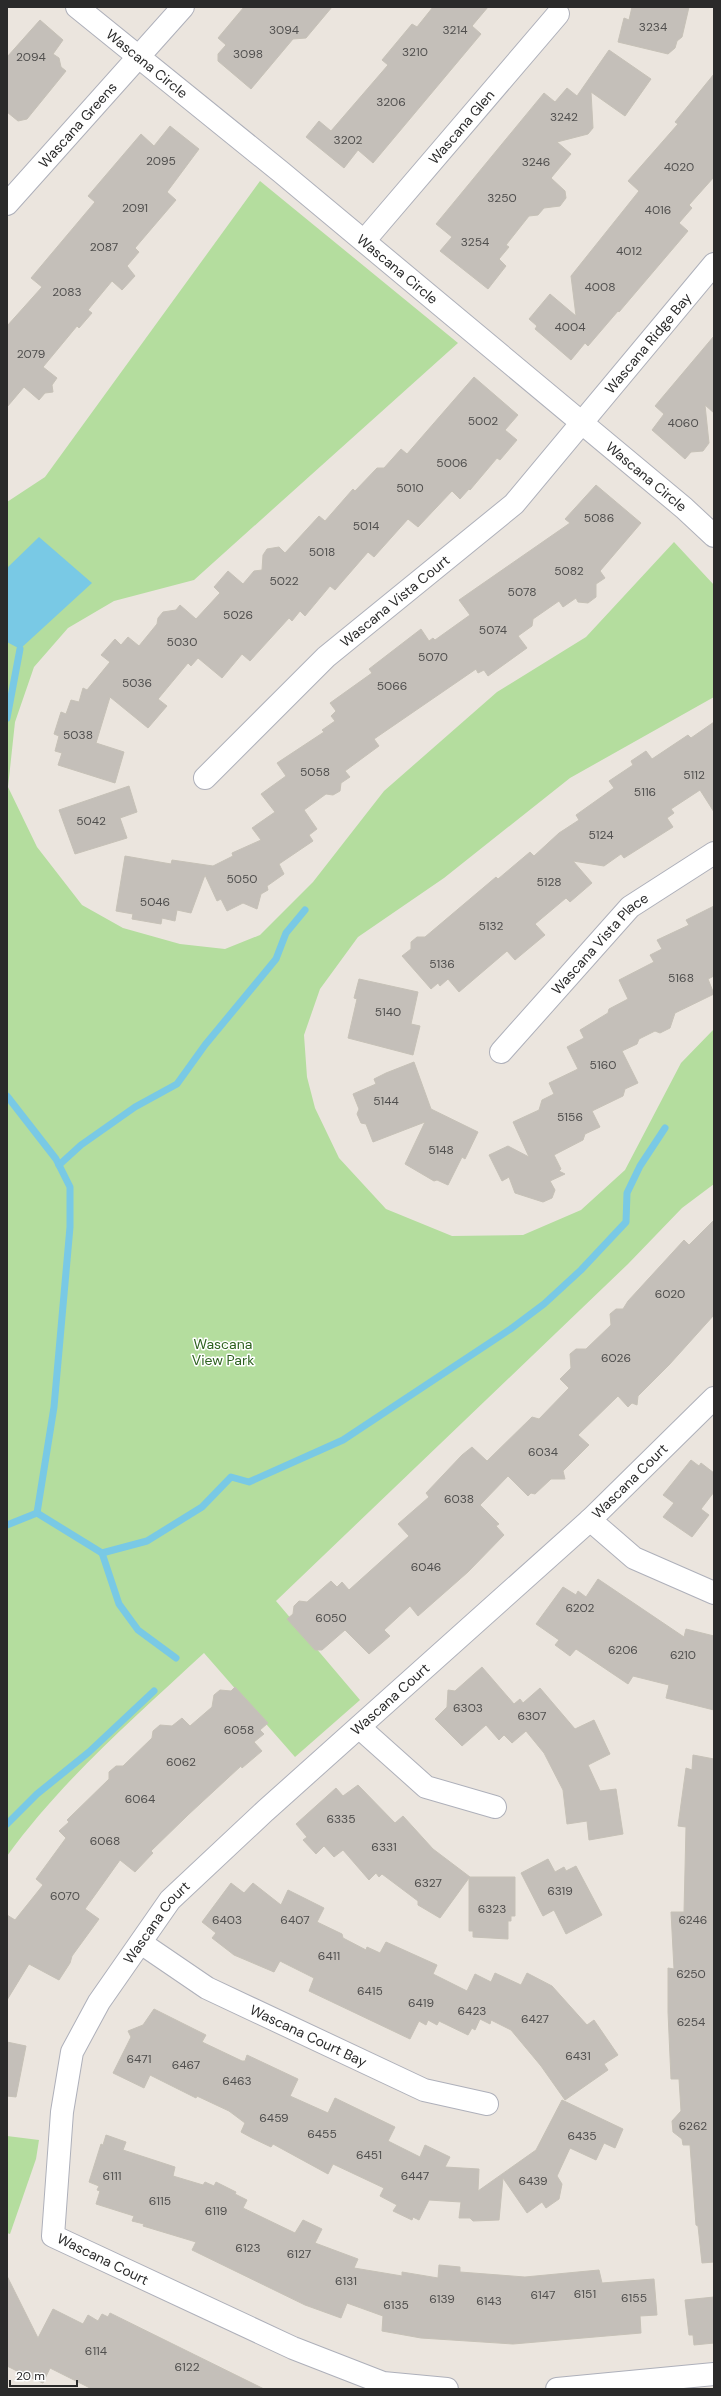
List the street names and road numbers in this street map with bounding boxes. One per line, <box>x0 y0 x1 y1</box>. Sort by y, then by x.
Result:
street label: Wascana Circle <box>102 25 192 102</box>
street label: Wascana Greens <box>35 78 121 172</box>
street label: Wascana Glen <box>425 86 498 168</box>
street label: Wascana Circle <box>353 230 442 308</box>
street label: Wascana Ridge Bay <box>601 289 695 397</box>
street label: Wascana Circle <box>602 438 691 516</box>
street label: Wascana Vista Court <box>337 551 453 651</box>
street label: Wascana Vista Place <box>548 889 652 998</box>
street label: Wascana Court <box>588 1440 671 1522</box>
street label: Wascana Court <box>347 1659 433 1739</box>
street label: Wascana Court <box>119 1877 194 1967</box>
street label: Wascana Court Bay <box>247 2001 370 2071</box>
street label: Wascana Court <box>54 2229 152 2289</box>

